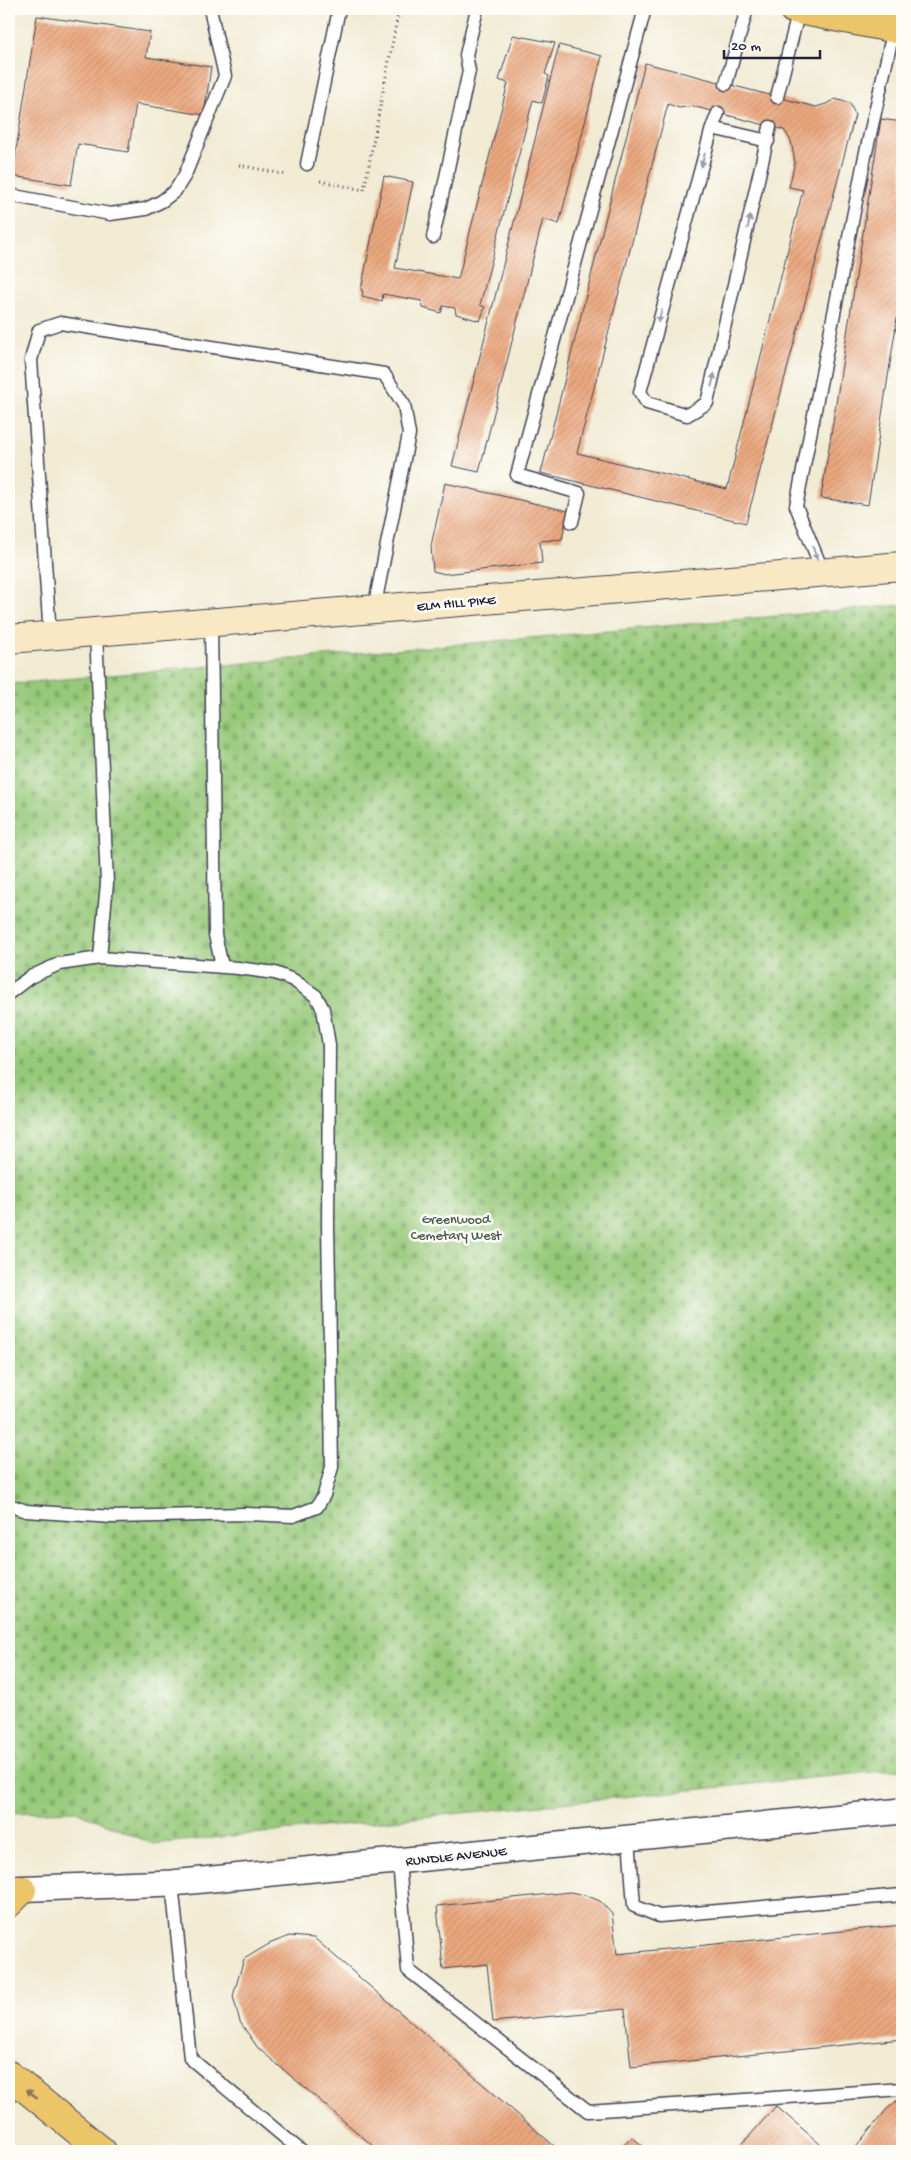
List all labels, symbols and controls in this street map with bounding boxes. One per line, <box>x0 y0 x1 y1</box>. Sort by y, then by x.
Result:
scale bar <box>724 28 820 60</box>
text: 20 m <box>731 38 761 56</box>
one-way arrow <box>699 152 707 167</box>
one-way arrow <box>745 215 753 230</box>
one-way arrow <box>656 309 664 324</box>
one-way arrow <box>709 373 717 388</box>
one-way arrow <box>811 546 819 561</box>
street label: ELM HILL PIKE <box>416 592 498 616</box>
park label: Greenwood Cemetary West <box>411 1212 503 1245</box>
street label: RUNDLE AVENUE <box>405 1844 509 1871</box>
one-way arrow <box>26 2089 39 2100</box>

